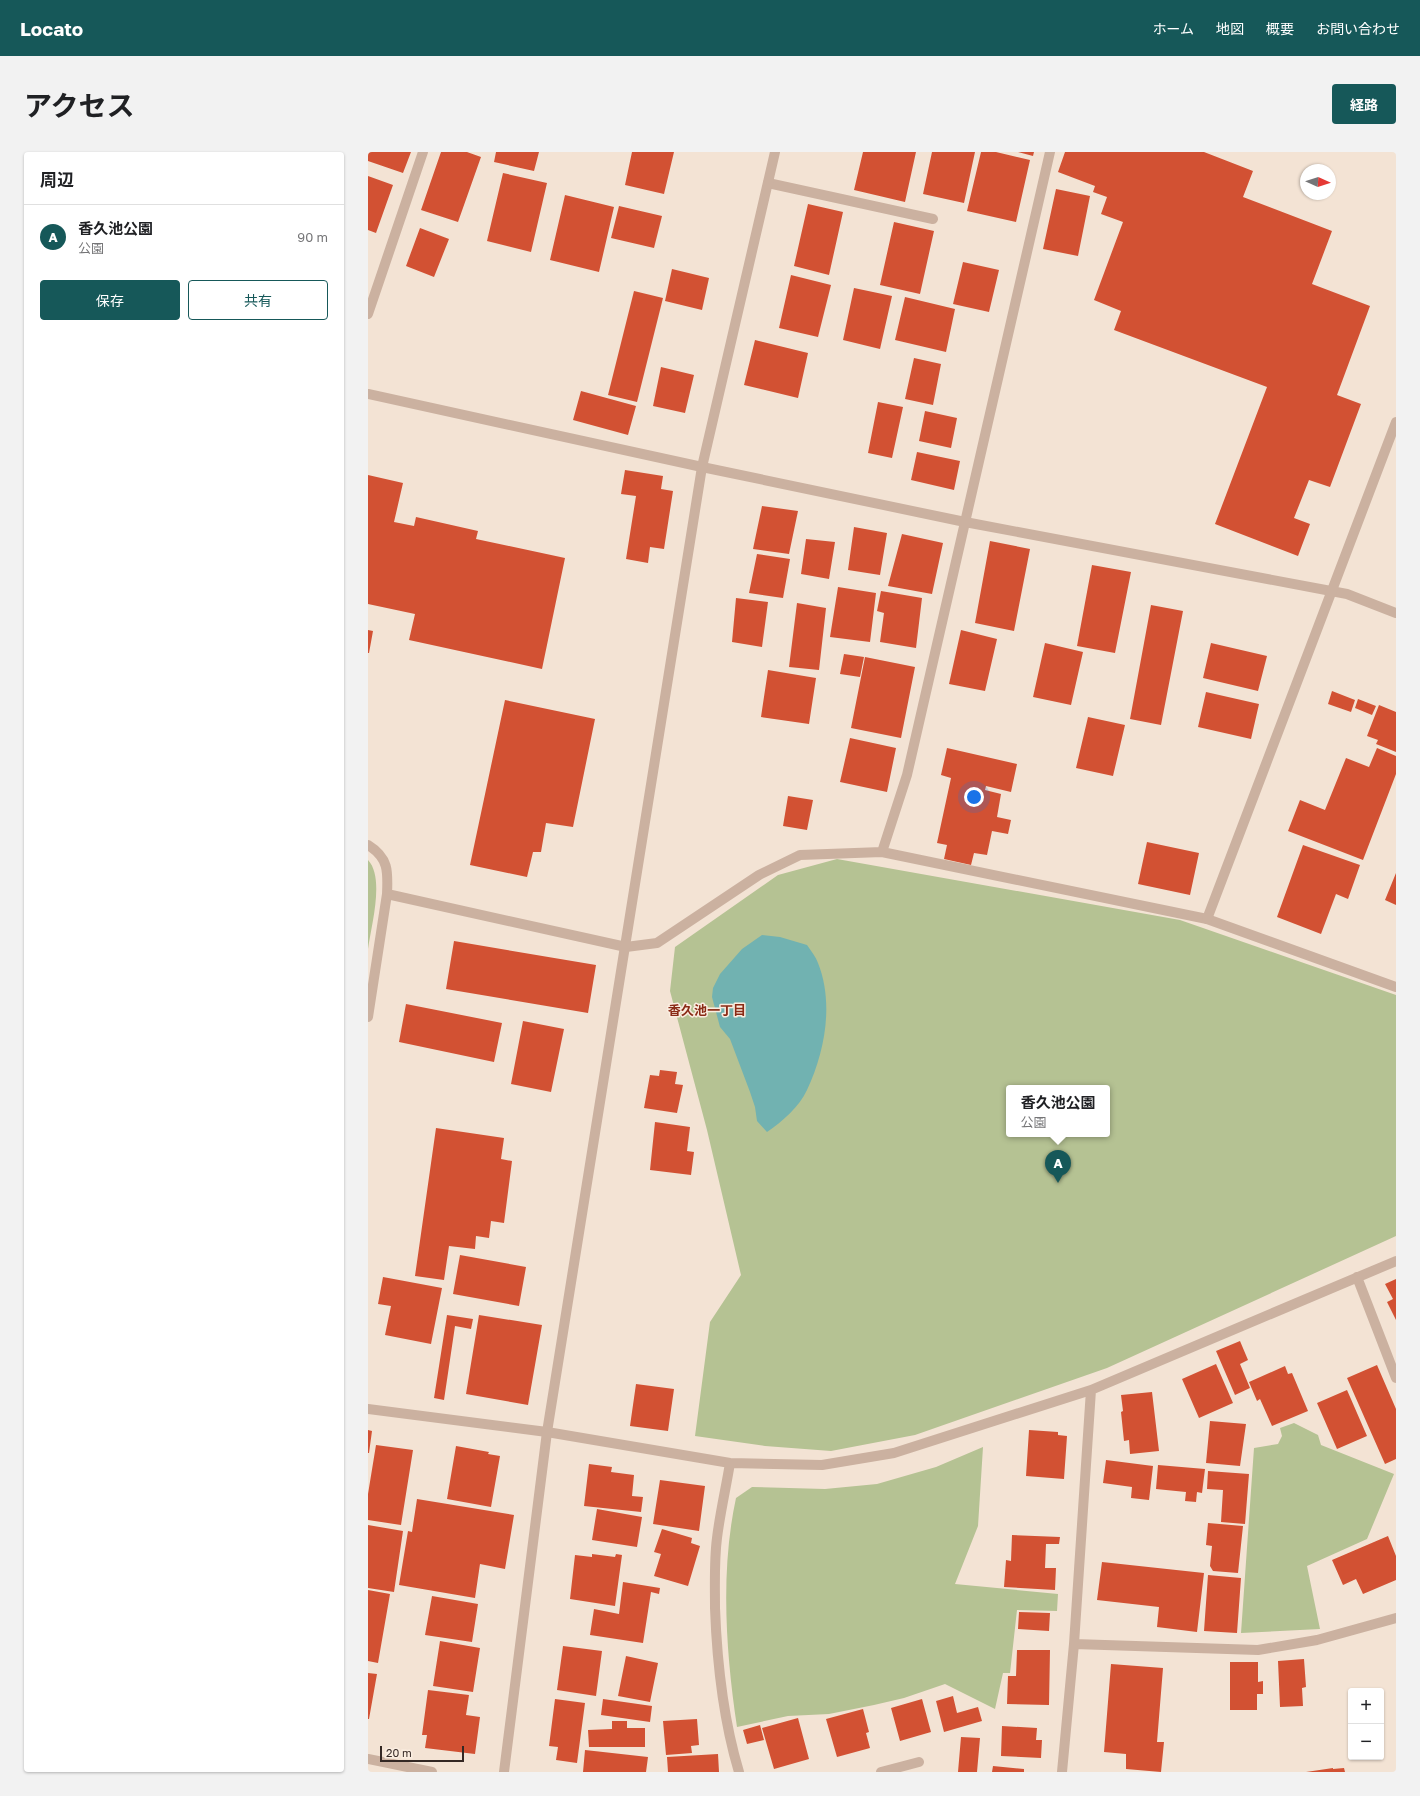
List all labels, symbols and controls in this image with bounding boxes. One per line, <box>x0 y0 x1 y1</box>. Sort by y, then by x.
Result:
text: Locato <box>20 17 83 40</box>
text: ホーム <box>1152 20 1194 37</box>
text: 地図 <box>1216 20 1244 37</box>
text: 概要 <box>1266 20 1294 37</box>
text: お問い合わせ <box>1316 20 1400 37</box>
button: 経路 <box>1332 84 1396 124</box>
text: アクセス <box>24 89 135 122</box>
north arrow <box>1300 164 1336 200</box>
text: 周辺 <box>40 169 74 190</box>
text: 香久池公園 <box>78 219 153 237</box>
text: A <box>48 229 58 245</box>
text: 90 m <box>297 229 328 245</box>
text: 公園 <box>78 240 104 256</box>
button: 保存 <box>40 280 180 320</box>
button: 共有 <box>188 280 328 320</box>
your location <box>964 787 984 807</box>
district label: 香久池一丁目 <box>668 1002 746 1018</box>
popup <box>1006 1085 1110 1137</box>
text: 香久池公園 <box>1020 1093 1096 1111</box>
text: 公園 <box>1020 1114 1047 1130</box>
pin: A <box>1045 1150 1071 1183</box>
map controls <box>1348 1688 1384 1760</box>
button: + <box>1348 1688 1384 1724</box>
button: − <box>1348 1724 1384 1760</box>
scale bar <box>380 1744 464 1763</box>
text: 20 m <box>386 1746 412 1759</box>

